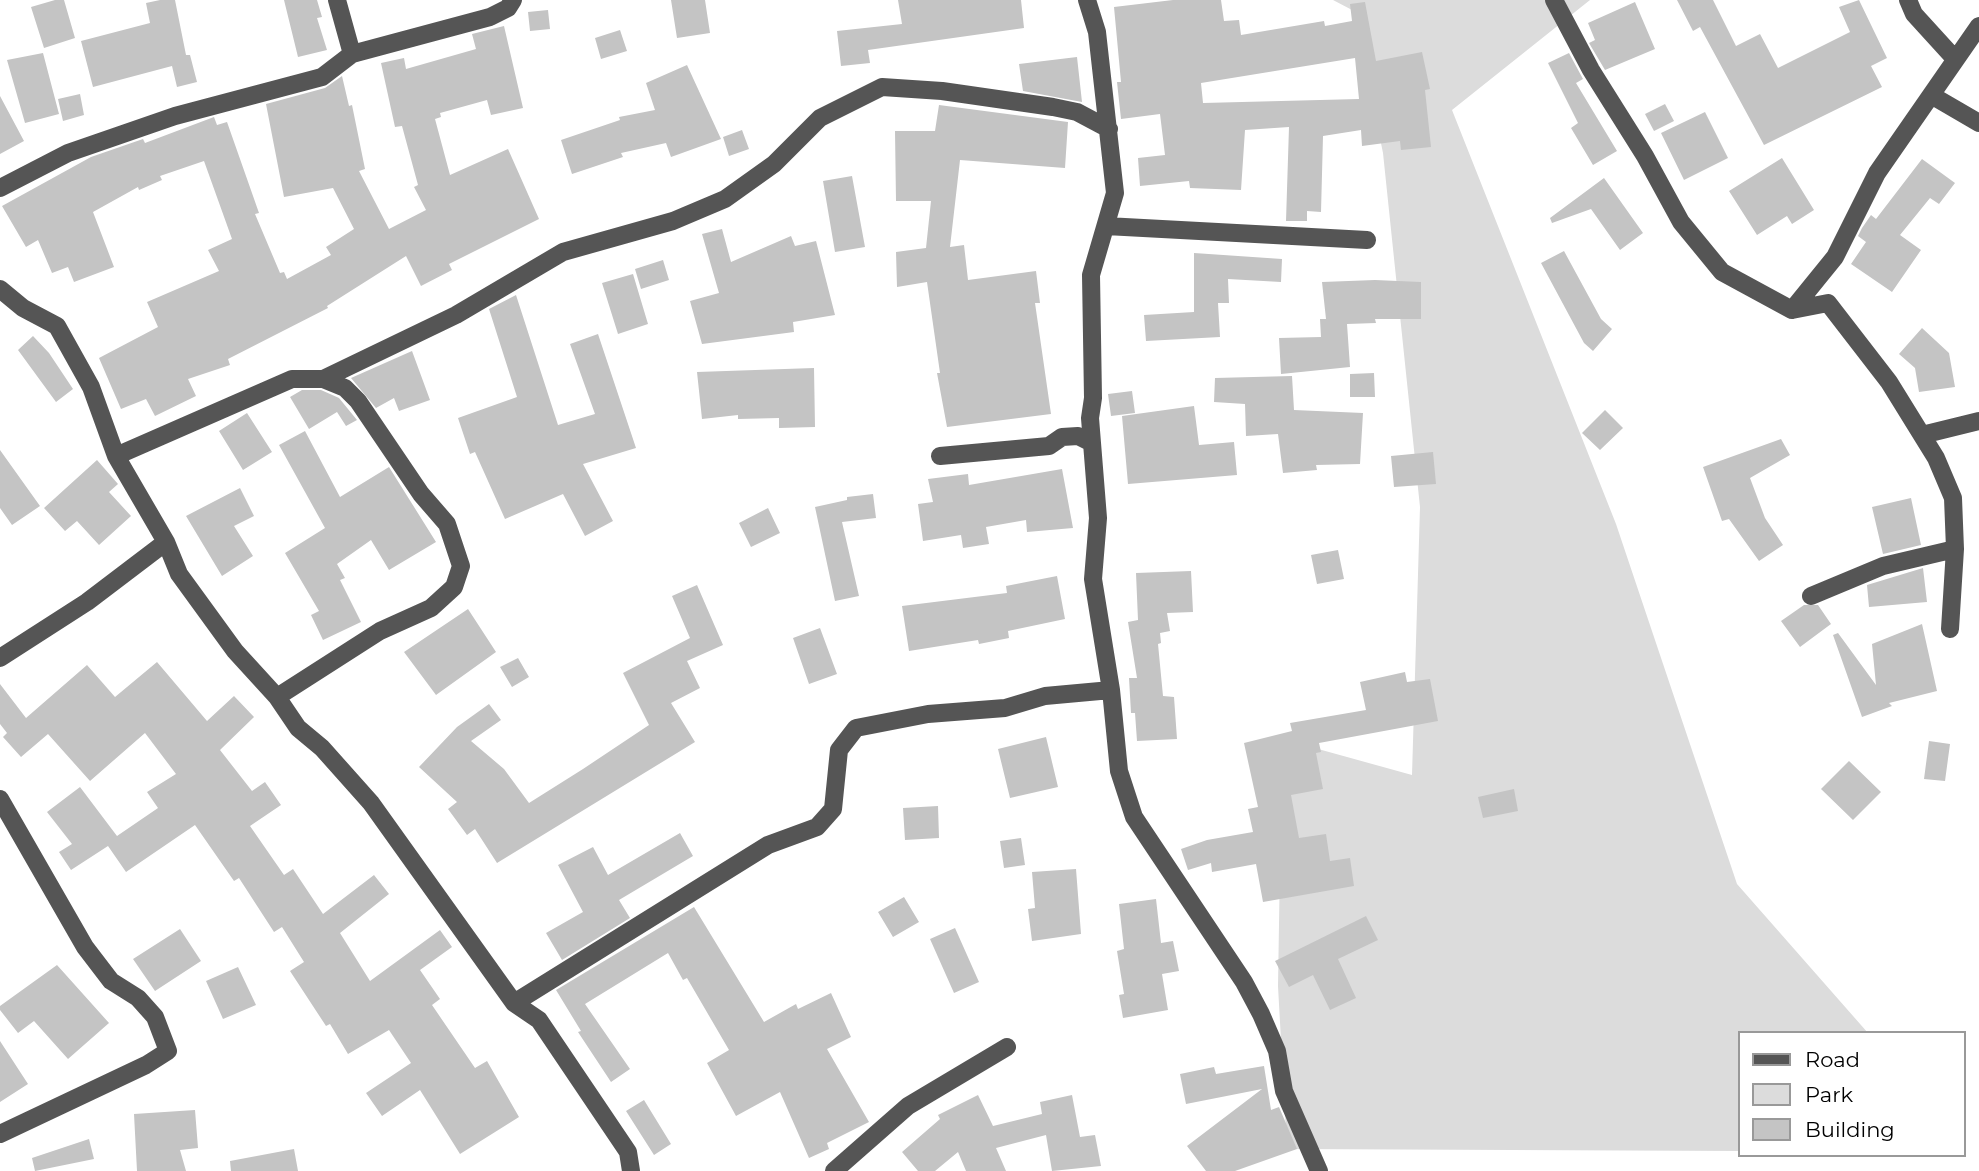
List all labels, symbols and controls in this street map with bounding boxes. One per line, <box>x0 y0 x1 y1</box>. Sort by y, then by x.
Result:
legend <box>1738 1031 1965 1157</box>
text: Road <box>1805 1047 1860 1072</box>
text: Park <box>1805 1082 1853 1107</box>
text: Building <box>1805 1117 1895 1142</box>

